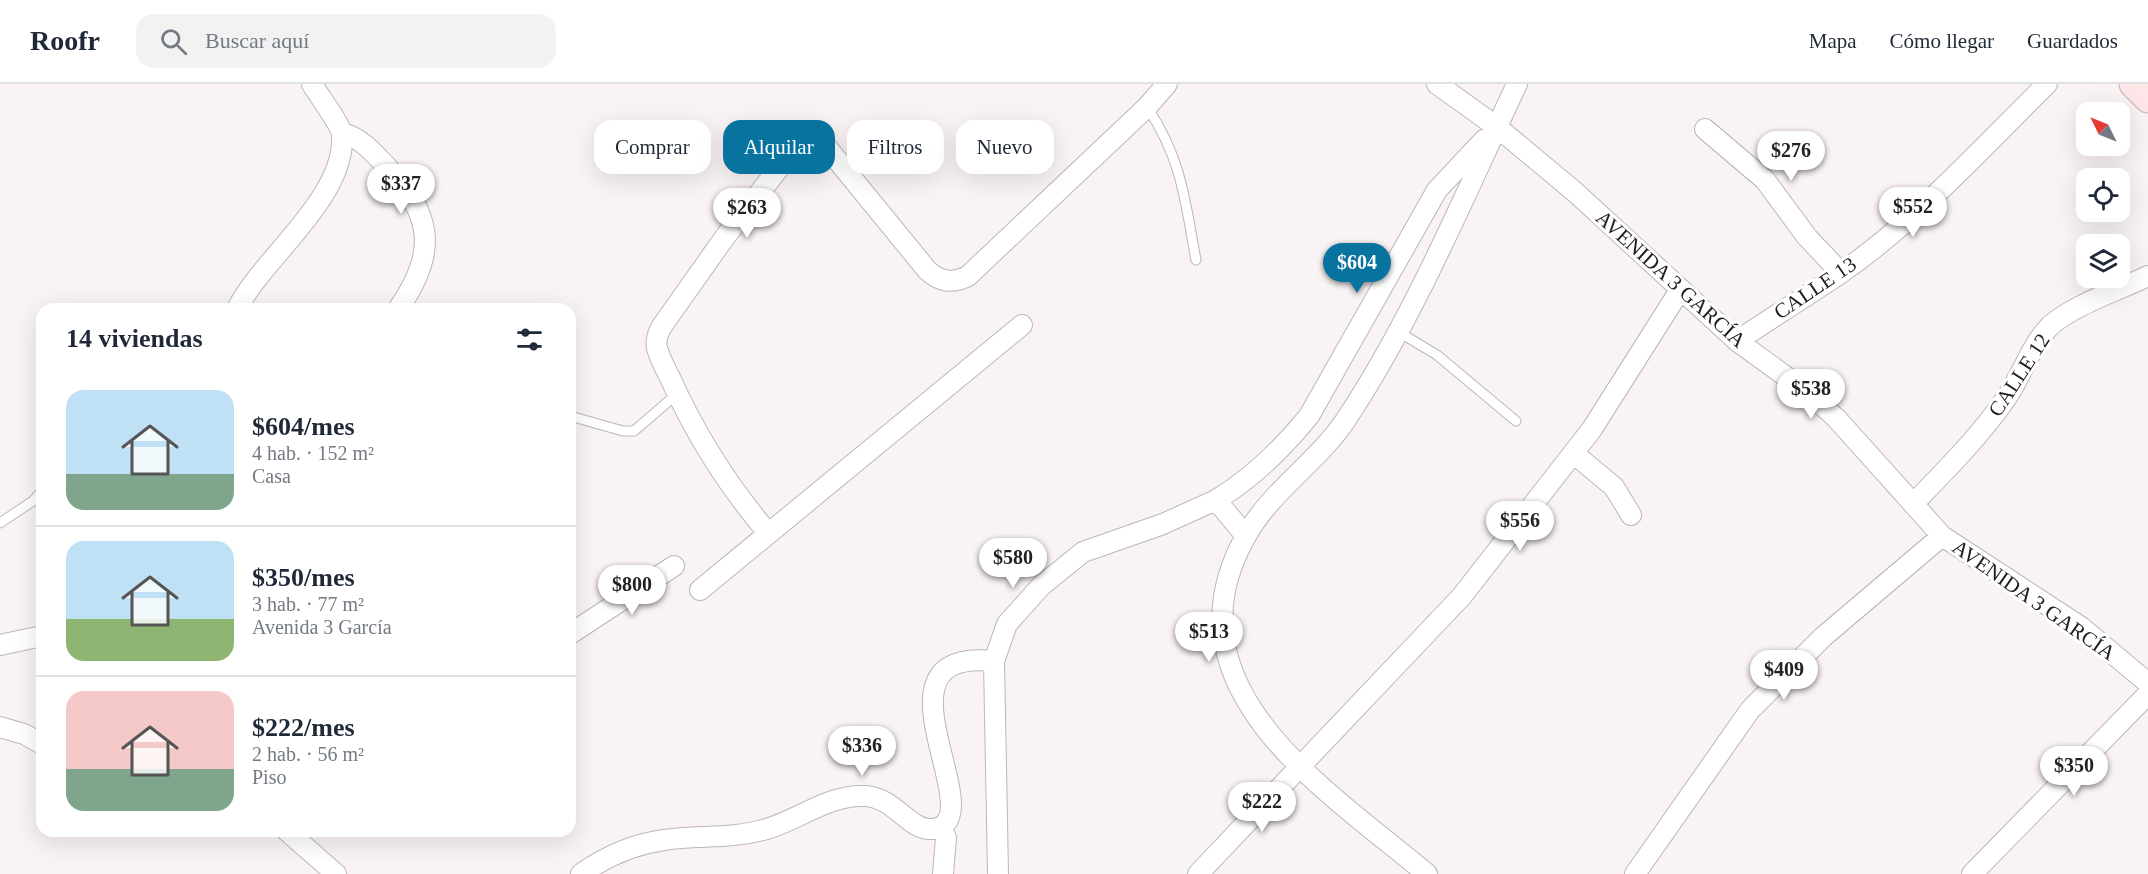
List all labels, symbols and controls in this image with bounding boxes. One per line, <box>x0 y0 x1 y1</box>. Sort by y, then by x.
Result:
search box <box>136 14 556 68</box>
text: Roofr <box>30 25 100 56</box>
icon: search <box>157 25 190 58</box>
text: Buscar aquí <box>205 28 309 53</box>
text: Mapa <box>1809 29 1857 53</box>
text: Cómo llegar <box>1890 29 1994 53</box>
text: Guardados <box>2027 29 2118 53</box>
north arrow <box>2076 102 2130 156</box>
map controls <box>2076 102 2130 288</box>
chip: Comprar <box>594 120 711 174</box>
chip: Alquilar <box>723 120 835 174</box>
chip: Filtros <box>847 120 944 174</box>
chip: Nuevo <box>956 120 1054 174</box>
pin: $276 <box>1755 131 1827 182</box>
text: $276 <box>1771 139 1811 161</box>
pin: $337 <box>365 164 437 215</box>
button: locate <box>2076 168 2130 222</box>
text: $337 <box>381 172 421 194</box>
pin: $552 <box>1877 187 1949 238</box>
pin: $263 <box>711 188 783 239</box>
text: $552 <box>1893 195 1933 217</box>
text: $263 <box>727 196 767 218</box>
street label: AVENIDA 3 GARCÍA <box>1591 205 1751 353</box>
button: layers <box>2076 234 2130 288</box>
pin: $604 <box>1321 243 1393 294</box>
text: $604 <box>1337 251 1377 273</box>
street label: CALLE 13 <box>1769 252 1861 324</box>
icon: filters <box>513 323 546 356</box>
text: 14 viviendas <box>66 324 203 353</box>
street label: CALLE 12 <box>1983 329 2055 421</box>
pin: $538 <box>1775 369 1847 420</box>
text: $538 <box>1791 377 1831 399</box>
text: $604/mes <box>252 412 355 441</box>
icon: home <box>114 414 186 486</box>
text: 4 hab. · 152 m² <box>252 442 374 464</box>
text: Casa <box>252 465 291 487</box>
pin: $556 <box>1484 501 1556 552</box>
text: $556 <box>1500 509 1540 531</box>
street label: AVENIDA 3 GARCÍA <box>1948 535 2121 666</box>
pin: $580 <box>977 538 1049 589</box>
text: $580 <box>993 546 1033 568</box>
text: $350/mes <box>252 563 355 592</box>
icon: home <box>114 565 186 637</box>
pin: $800 <box>596 565 668 616</box>
text: $800 <box>612 573 652 595</box>
text: 3 hab. · 77 m² <box>252 593 364 615</box>
pin: $513 <box>1173 612 1245 663</box>
text: Avenida 3 García <box>252 616 392 638</box>
text: $513 <box>1189 620 1229 642</box>
pin: $409 <box>1748 650 1820 701</box>
text: $409 <box>1764 658 1804 680</box>
text: $222/mes <box>252 713 355 742</box>
icon: home <box>114 715 186 787</box>
pin: $336 <box>826 726 898 777</box>
text: $336 <box>842 734 882 756</box>
text: 2 hab. · 56 m² <box>252 743 364 765</box>
pin: $350 <box>2038 746 2110 797</box>
text: $350 <box>2054 754 2094 776</box>
text: Piso <box>252 766 286 788</box>
pin: $222 <box>1226 782 1298 833</box>
text: $222 <box>1242 790 1282 812</box>

